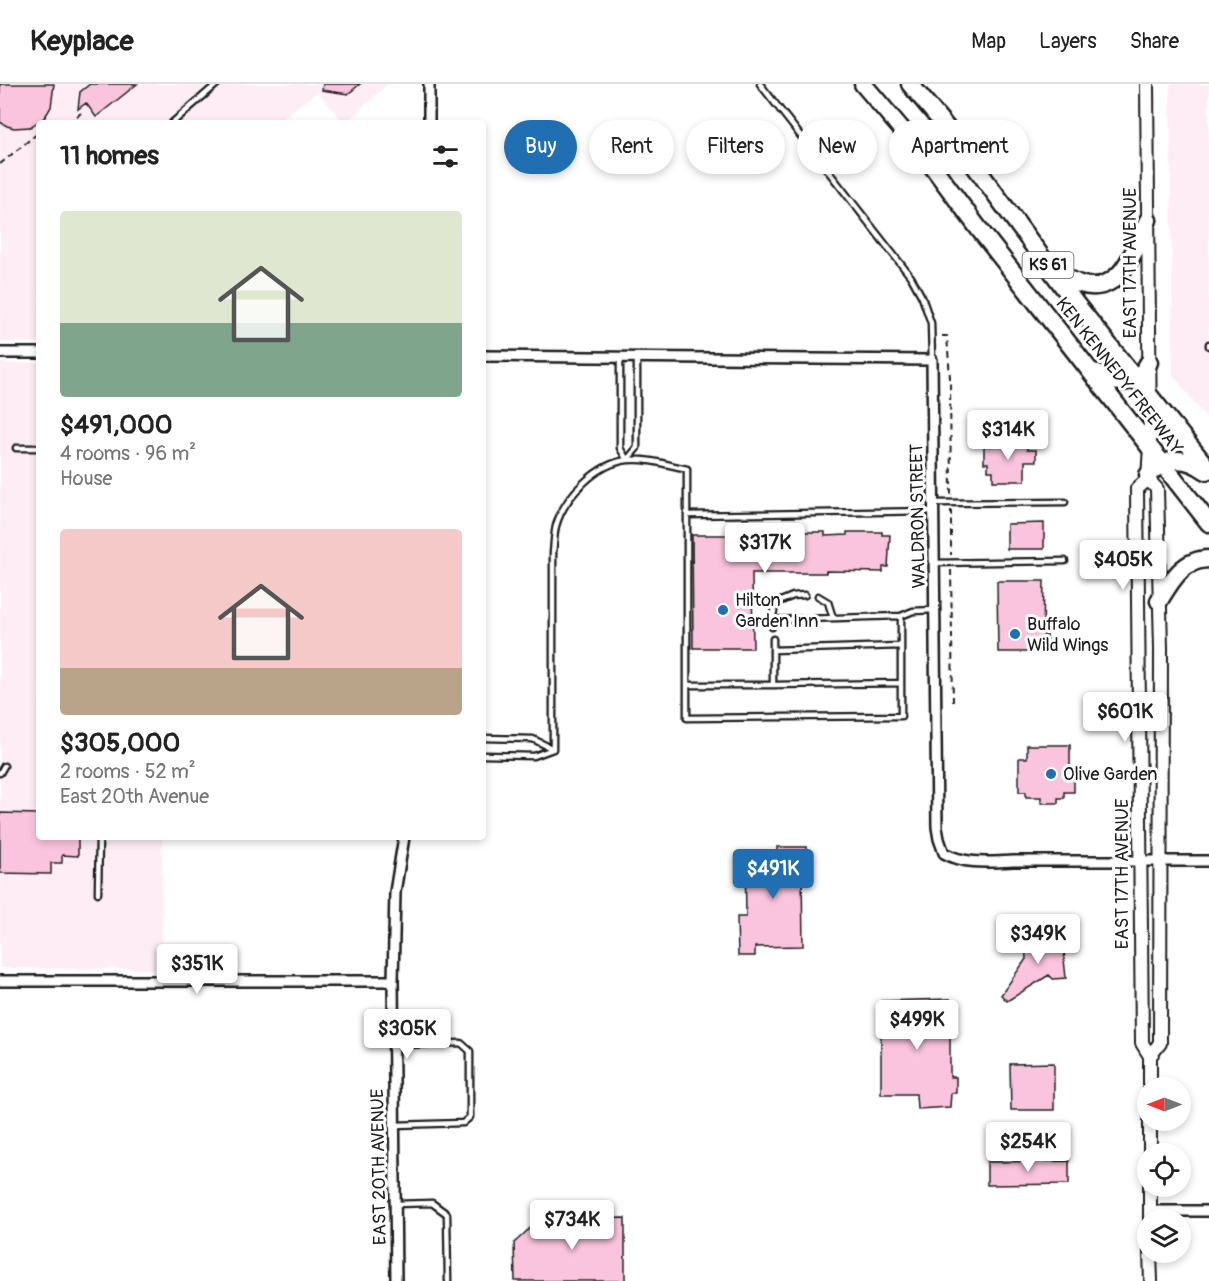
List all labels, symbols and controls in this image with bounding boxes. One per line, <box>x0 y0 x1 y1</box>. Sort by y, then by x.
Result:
text: Keyplace <box>30 24 134 59</box>
text: Map <box>971 28 1006 55</box>
text: Layers <box>1039 28 1097 55</box>
text: Share <box>1130 28 1179 55</box>
chip: Buy <box>504 120 577 174</box>
chip: Rent <box>589 120 674 174</box>
chip: Filters <box>686 120 785 174</box>
chip: New <box>797 120 877 174</box>
chip: Apartment <box>889 120 1029 174</box>
text: 11 homes <box>60 140 159 172</box>
icon: filters <box>429 140 462 173</box>
street label: EAST 17TH AVENUE <box>1119 188 1142 338</box>
icon: home <box>207 250 315 358</box>
road number: KS 61 <box>1022 252 1074 278</box>
street label: KEN KENNEDY FREEWAY <box>1051 293 1188 460</box>
text: $491,000 <box>60 409 173 441</box>
pin: $314K <box>966 410 1050 461</box>
text: $314K <box>981 417 1035 442</box>
text: 4 rooms · 96 m² <box>60 441 196 466</box>
street label: WALDRON STREET <box>905 443 931 589</box>
text: House <box>60 466 112 491</box>
pin: $317K <box>723 523 807 574</box>
text: $317K <box>739 530 791 555</box>
pin: $405K <box>1081 540 1165 591</box>
text: $405K <box>1094 547 1153 572</box>
icon: home <box>207 568 315 676</box>
place label: Hilton Garden Inn <box>735 589 818 633</box>
marker: Hilton Garden Inn <box>716 603 730 617</box>
place label: Buffalo Wild Wings <box>1027 613 1108 657</box>
marker: Buffalo Wild Wings <box>1008 627 1022 641</box>
pin: $601K <box>1083 692 1167 743</box>
text: $601K <box>1097 699 1153 724</box>
text: $305,000 <box>60 727 180 759</box>
text: 2 rooms · 52 m² <box>60 759 196 784</box>
place label: Olive Garden <box>1063 763 1157 786</box>
marker: Olive Garden <box>1044 767 1058 781</box>
text: East 20th Avenue <box>60 784 209 809</box>
street label: EAST 17TH AVENUE <box>1111 799 1134 949</box>
pin: $491K <box>731 849 815 900</box>
text: $491K <box>747 856 799 881</box>
pin: $349K <box>996 914 1080 965</box>
text: $349K <box>1010 921 1066 946</box>
pin: $351K <box>155 944 239 995</box>
text: $351K <box>171 951 223 976</box>
pin: $499K <box>875 1000 959 1051</box>
text: $499K <box>889 1007 945 1032</box>
pin: $305K <box>365 1009 449 1060</box>
text: $305K <box>378 1016 436 1041</box>
north arrow <box>1137 1077 1191 1131</box>
map controls <box>1137 1077 1191 1263</box>
street label: EAST 20TH AVENUE <box>366 1089 392 1245</box>
pin: $254K <box>986 1122 1070 1173</box>
text: $254K <box>1000 1129 1056 1154</box>
button: locate <box>1137 1143 1191 1197</box>
pin: $734K <box>530 1200 614 1251</box>
text: $734K <box>544 1207 600 1232</box>
button: layers <box>1137 1209 1191 1263</box>

